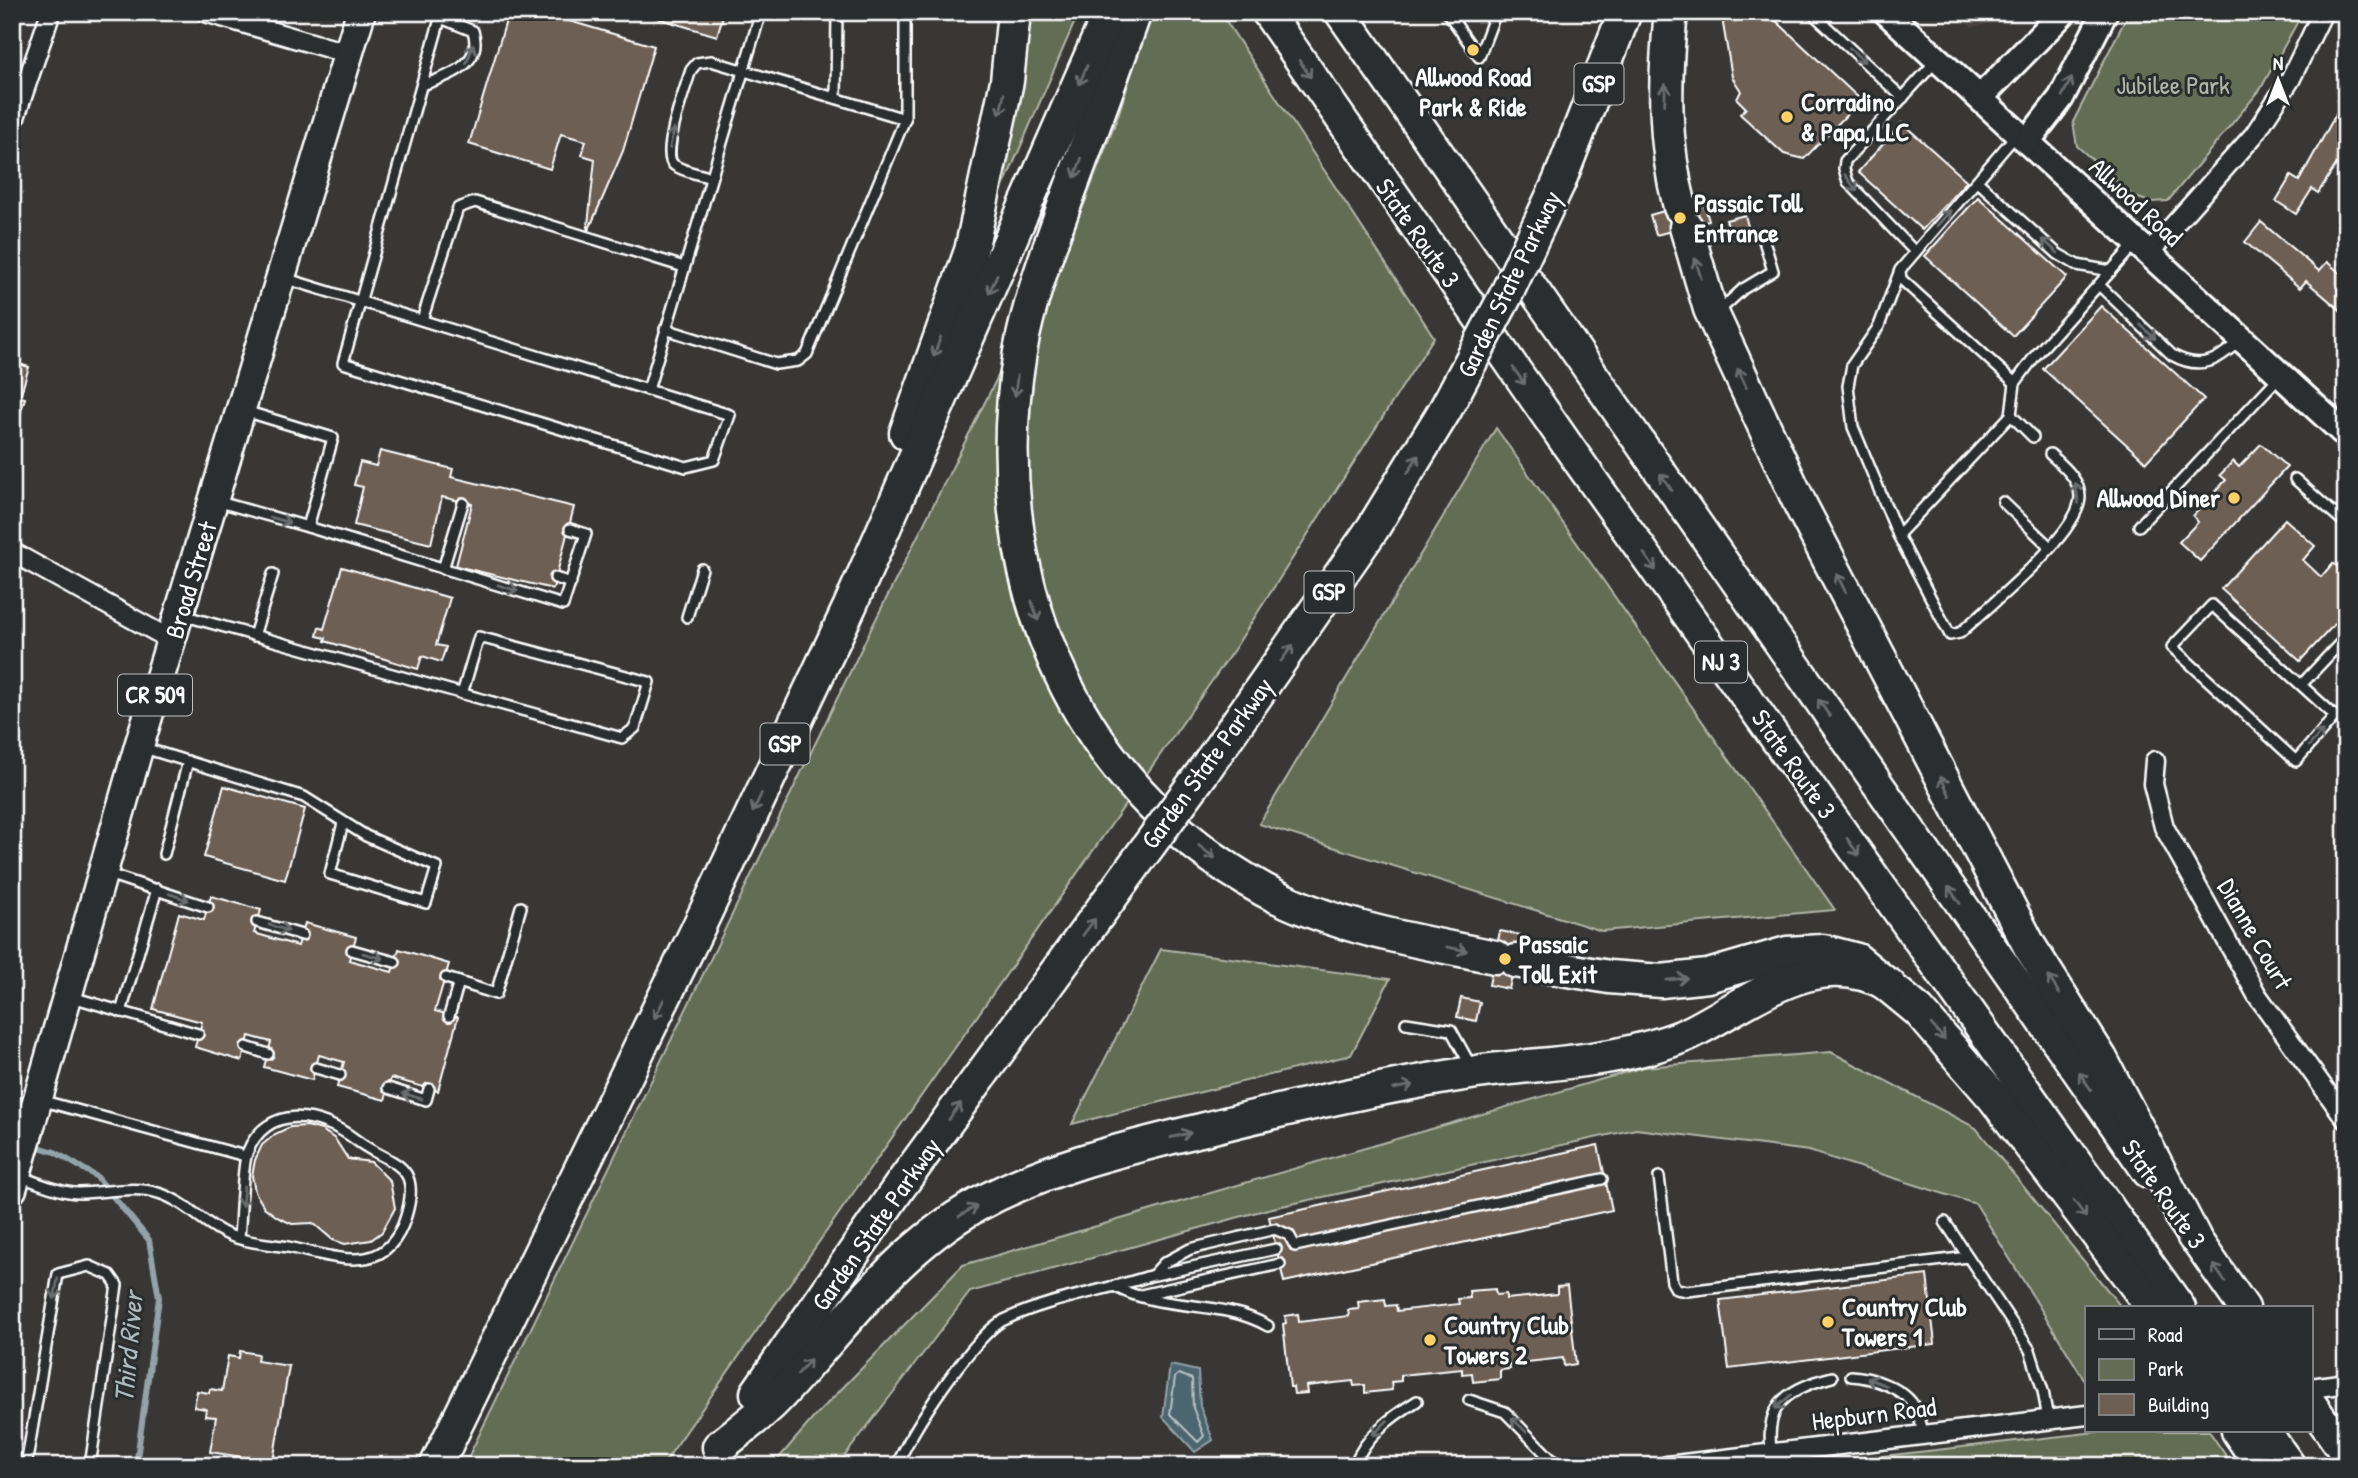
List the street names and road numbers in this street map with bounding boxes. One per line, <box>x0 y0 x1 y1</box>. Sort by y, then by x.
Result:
road number: GSP <box>1574 64 1624 104</box>
street label: Allwood Road <box>2082 149 2191 254</box>
street label: State Route 3 <box>1368 171 1469 294</box>
street label: Garden State Parkway <box>1448 184 1569 383</box>
street label: Broad Street <box>156 516 225 643</box>
road number: GSP <box>1304 572 1354 612</box>
road number: NJ 3 <box>1695 642 1747 682</box>
street label: Garden State Parkway <box>1132 670 1281 856</box>
road number: CR 509 <box>118 674 192 716</box>
street label: State Route 3 <box>1744 702 1845 825</box>
road number: GSP <box>760 724 810 764</box>
street label: Dianne Court <box>2210 872 2302 996</box>
street label: Garden State Parkway <box>803 1130 948 1317</box>
street label: State Route 3 <box>2114 1132 2215 1255</box>
street label: Hepburn Road <box>1810 1389 1938 1438</box>

